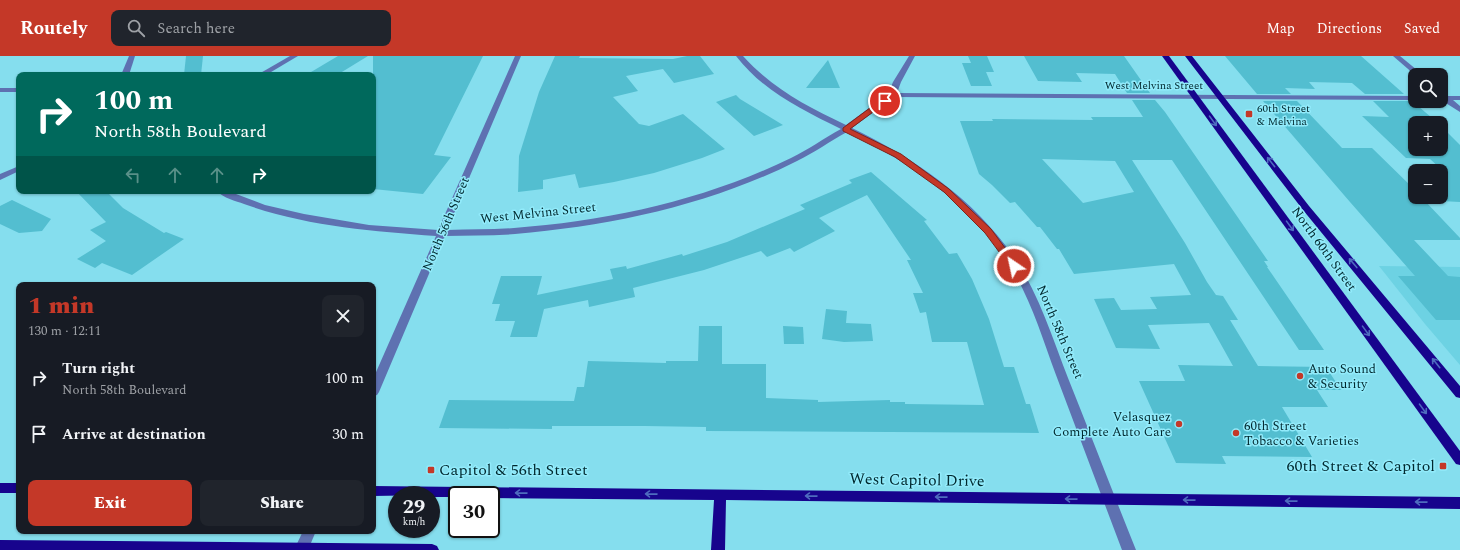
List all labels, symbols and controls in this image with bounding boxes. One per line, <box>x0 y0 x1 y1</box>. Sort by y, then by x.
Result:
search box <box>111 10 391 46</box>
text: Routely <box>20 14 87 43</box>
icon: search <box>125 17 147 39</box>
text: Search here <box>157 17 235 40</box>
text: Map <box>1267 18 1295 39</box>
text: Directions <box>1317 18 1382 39</box>
text: Saved <box>1404 18 1440 39</box>
map controls <box>1408 68 1448 204</box>
button: search <box>1408 68 1448 108</box>
street label: West Melvina Street <box>1105 77 1203 94</box>
text: 100 m <box>94 79 173 122</box>
pin <box>868 84 902 118</box>
icon: right <box>28 88 80 140</box>
icon: arrive <box>874 90 896 112</box>
place label: 60th Street & Melvina <box>1257 100 1310 130</box>
marker: 60th Street & Melvina <box>1244 109 1254 119</box>
one-way arrow <box>1209 115 1218 126</box>
button: + <box>1408 116 1448 156</box>
text: North 58th Boulevard <box>94 118 266 145</box>
one-way arrow <box>1267 157 1275 168</box>
icon: left <box>122 164 144 186</box>
icon: ahead <box>164 164 186 186</box>
icon: ahead <box>206 164 228 186</box>
icon: right <box>248 164 270 186</box>
button: − <box>1408 164 1448 204</box>
street label: North 56th Street <box>417 173 475 274</box>
street label: West Melvina Street <box>479 197 597 229</box>
street label: North 60th Street <box>1286 202 1362 296</box>
one-way arrow <box>1286 220 1294 231</box>
position arrow <box>993 245 1035 287</box>
one-way arrow <box>1348 258 1357 268</box>
street label: North 58th Street <box>1031 282 1089 383</box>
text: 1 min <box>28 288 94 324</box>
button: close <box>322 295 364 337</box>
text: 130 m · 12:11 <box>28 321 101 341</box>
one-way arrow <box>1362 325 1371 336</box>
text: Turn right <box>62 357 135 380</box>
one-way arrow <box>1431 358 1440 369</box>
place label: Auto Sound & Security <box>1308 359 1376 394</box>
icon: right <box>28 367 50 389</box>
text: 100 m <box>325 367 364 390</box>
marker: Auto Sound & Security <box>1295 371 1305 381</box>
text: North 58th Boulevard <box>62 380 187 400</box>
one-way arrow <box>1419 403 1427 414</box>
place label: Velasquez Complete Auto Care <box>1053 407 1171 442</box>
place label: 60th Street Tobacco & Varieties <box>1244 416 1359 451</box>
marker: Velasquez Complete Auto Care <box>1174 419 1184 429</box>
icon: arrive <box>28 423 50 445</box>
text: Arrive at destination <box>62 423 206 446</box>
text: 30 m <box>332 423 364 446</box>
marker: 60th Street Tobacco & Varieties <box>1231 428 1241 438</box>
place label: 60th Street & Capitol <box>1286 454 1435 478</box>
place label: Capitol & 56th Street <box>439 458 588 482</box>
marker: 60th Street & Capitol <box>1438 461 1448 471</box>
marker: Capitol & 56th Street <box>426 465 436 475</box>
street label: West Capitol Drive <box>849 467 985 493</box>
button: Exit <box>28 480 192 526</box>
button: Share <box>200 480 364 526</box>
speed limit sign: 30 <box>448 486 500 538</box>
one-way arrow <box>515 489 528 496</box>
one-way arrow <box>645 490 658 498</box>
text: 29 <box>403 492 425 522</box>
one-way arrow <box>805 492 818 500</box>
one-way arrow <box>935 493 948 501</box>
one-way arrow <box>1065 495 1078 503</box>
one-way arrow <box>1183 496 1196 504</box>
one-way arrow <box>1285 497 1298 505</box>
one-way arrow <box>1415 498 1428 506</box>
text: km/h <box>403 514 425 530</box>

